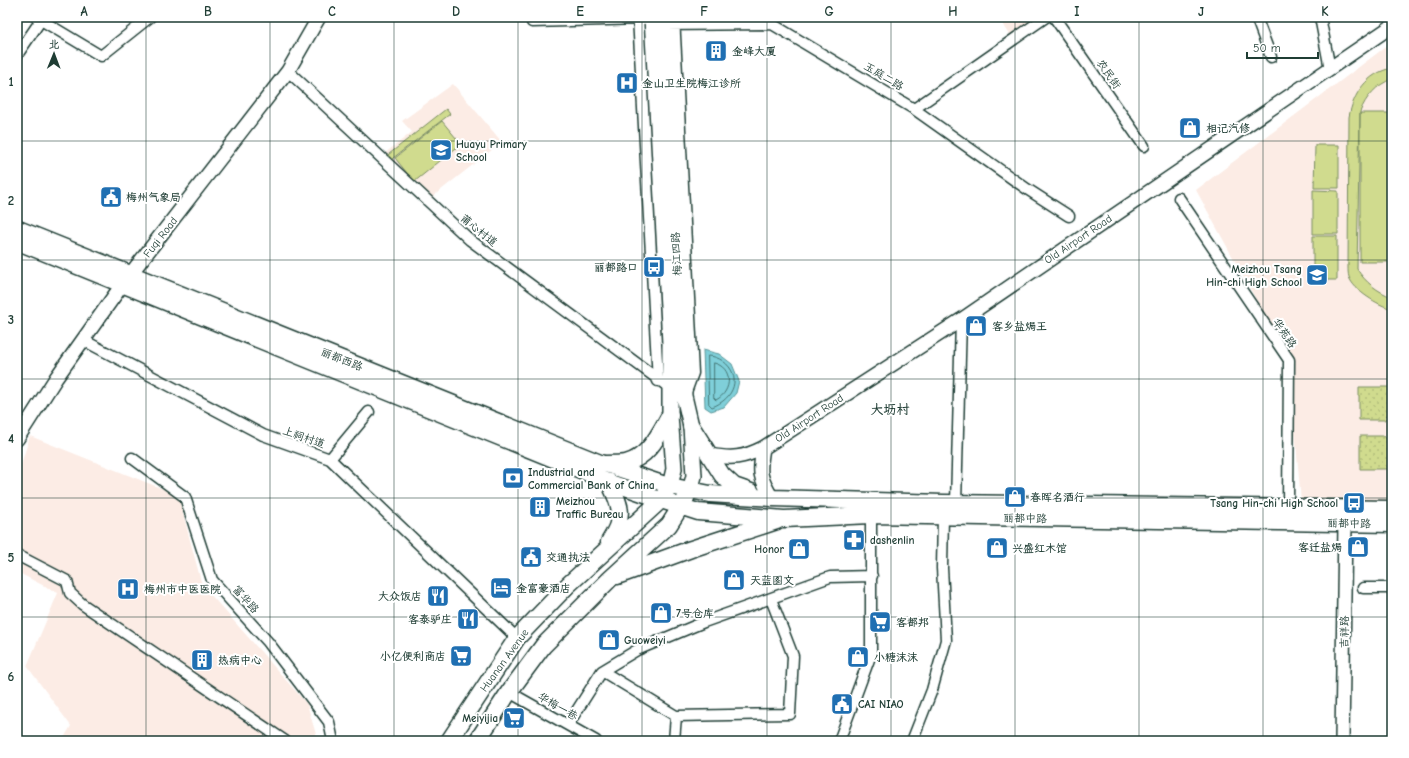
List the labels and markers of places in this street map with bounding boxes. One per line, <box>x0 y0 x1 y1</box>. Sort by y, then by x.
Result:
building icon: 金峰大厦 <box>703 38 729 64</box>
place label: 金峰大厦 <box>732 45 776 58</box>
hospital icon: 金山卫生院梅江诊所 <box>614 70 640 96</box>
place label: 金山卫生院梅江诊所 <box>642 77 741 90</box>
shop icon: 相记汽修 <box>1177 115 1203 141</box>
place label: 相记汽修 <box>1206 122 1250 135</box>
school or university icon: Huayu Primary School <box>428 137 454 163</box>
place label: Huayu Primary School <box>456 138 527 164</box>
public building icon: 梅州气象局 <box>98 184 124 210</box>
place label: 梅州气象局 <box>126 191 181 204</box>
bus stop icon: 丽都路口 <box>641 254 667 280</box>
place label: 丽都路口 <box>594 261 638 274</box>
school or university icon: Meizhou Tsang Hin-chi High School <box>1304 262 1330 288</box>
place label: Meizhou Tsang Hin-chi High School <box>1206 263 1302 289</box>
shop icon: 客乡盐焗王 <box>963 313 989 339</box>
place label: 客乡盐焗王 <box>992 320 1047 333</box>
bank icon: Industrial and Commercial Bank of China <box>500 465 526 491</box>
place label: Industrial and Commercial Bank of China <box>528 466 655 492</box>
shop icon: 春晖名酒行 <box>1002 484 1028 510</box>
bus stop icon: Tsang Hin-chi High School <box>1341 490 1367 516</box>
place label: 春晖名酒行 <box>1030 491 1085 504</box>
building icon: Meizhou Traffic Bureau <box>527 494 553 520</box>
place label: Meizhou Traffic Bureau <box>556 495 624 521</box>
place label: Tsang Hin-chi High School <box>1210 497 1338 510</box>
pharmacy icon: dashenlin <box>841 527 867 553</box>
place label: dashenlin <box>870 534 914 547</box>
shop icon: 客迁盐焗 <box>1345 534 1371 560</box>
shop icon: 兴盛红木馆 <box>984 535 1010 561</box>
shop icon: Honor <box>786 536 812 562</box>
place label: 客迁盐焗 <box>1298 541 1342 554</box>
place label: 兴盛红木馆 <box>1012 542 1067 555</box>
place label: Honor <box>754 543 785 556</box>
public building icon: 交通执法 <box>518 544 544 570</box>
place label: 交通执法 <box>546 551 590 564</box>
shop icon: 天蓝图文 <box>721 567 747 593</box>
place label: 天蓝图文 <box>750 574 794 587</box>
hotel icon: 金富豪酒店 <box>488 575 514 601</box>
hospital icon: 梅州市中医医院 <box>115 576 141 602</box>
place label: 金富豪酒店 <box>516 582 571 595</box>
place label: 梅州市中医医院 <box>144 583 221 596</box>
restaurant icon: 大众饭店 <box>425 583 451 609</box>
place label: 大众饭店 <box>378 590 422 603</box>
shop icon: 7号仓库 <box>648 600 674 626</box>
restaurant icon: 客泰驴庄 <box>455 606 481 632</box>
place label: 7号仓库 <box>676 607 714 620</box>
supermarket icon: 客都邦 <box>867 609 893 635</box>
place label: 客泰驴庄 <box>408 613 452 626</box>
place label: 客都邦 <box>896 616 929 629</box>
shop icon: Guoweiyi <box>596 627 622 653</box>
place label: Guoweiyi <box>624 634 666 647</box>
supermarket icon: 小亿便利商店 <box>448 643 474 669</box>
shop icon: 小糖沫沫 <box>845 644 871 670</box>
building icon: 热病中心 <box>189 647 215 673</box>
place label: 小亿便利商店 <box>380 650 446 663</box>
place label: 小糖沫沫 <box>874 651 918 664</box>
place label: 热病中心 <box>218 654 262 667</box>
public building icon: CAI NIAO <box>829 691 855 717</box>
place label: CAI NIAO <box>858 698 904 711</box>
supermarket icon: Meiyijia <box>501 705 527 731</box>
place label: Meiyijia <box>462 712 498 725</box>

